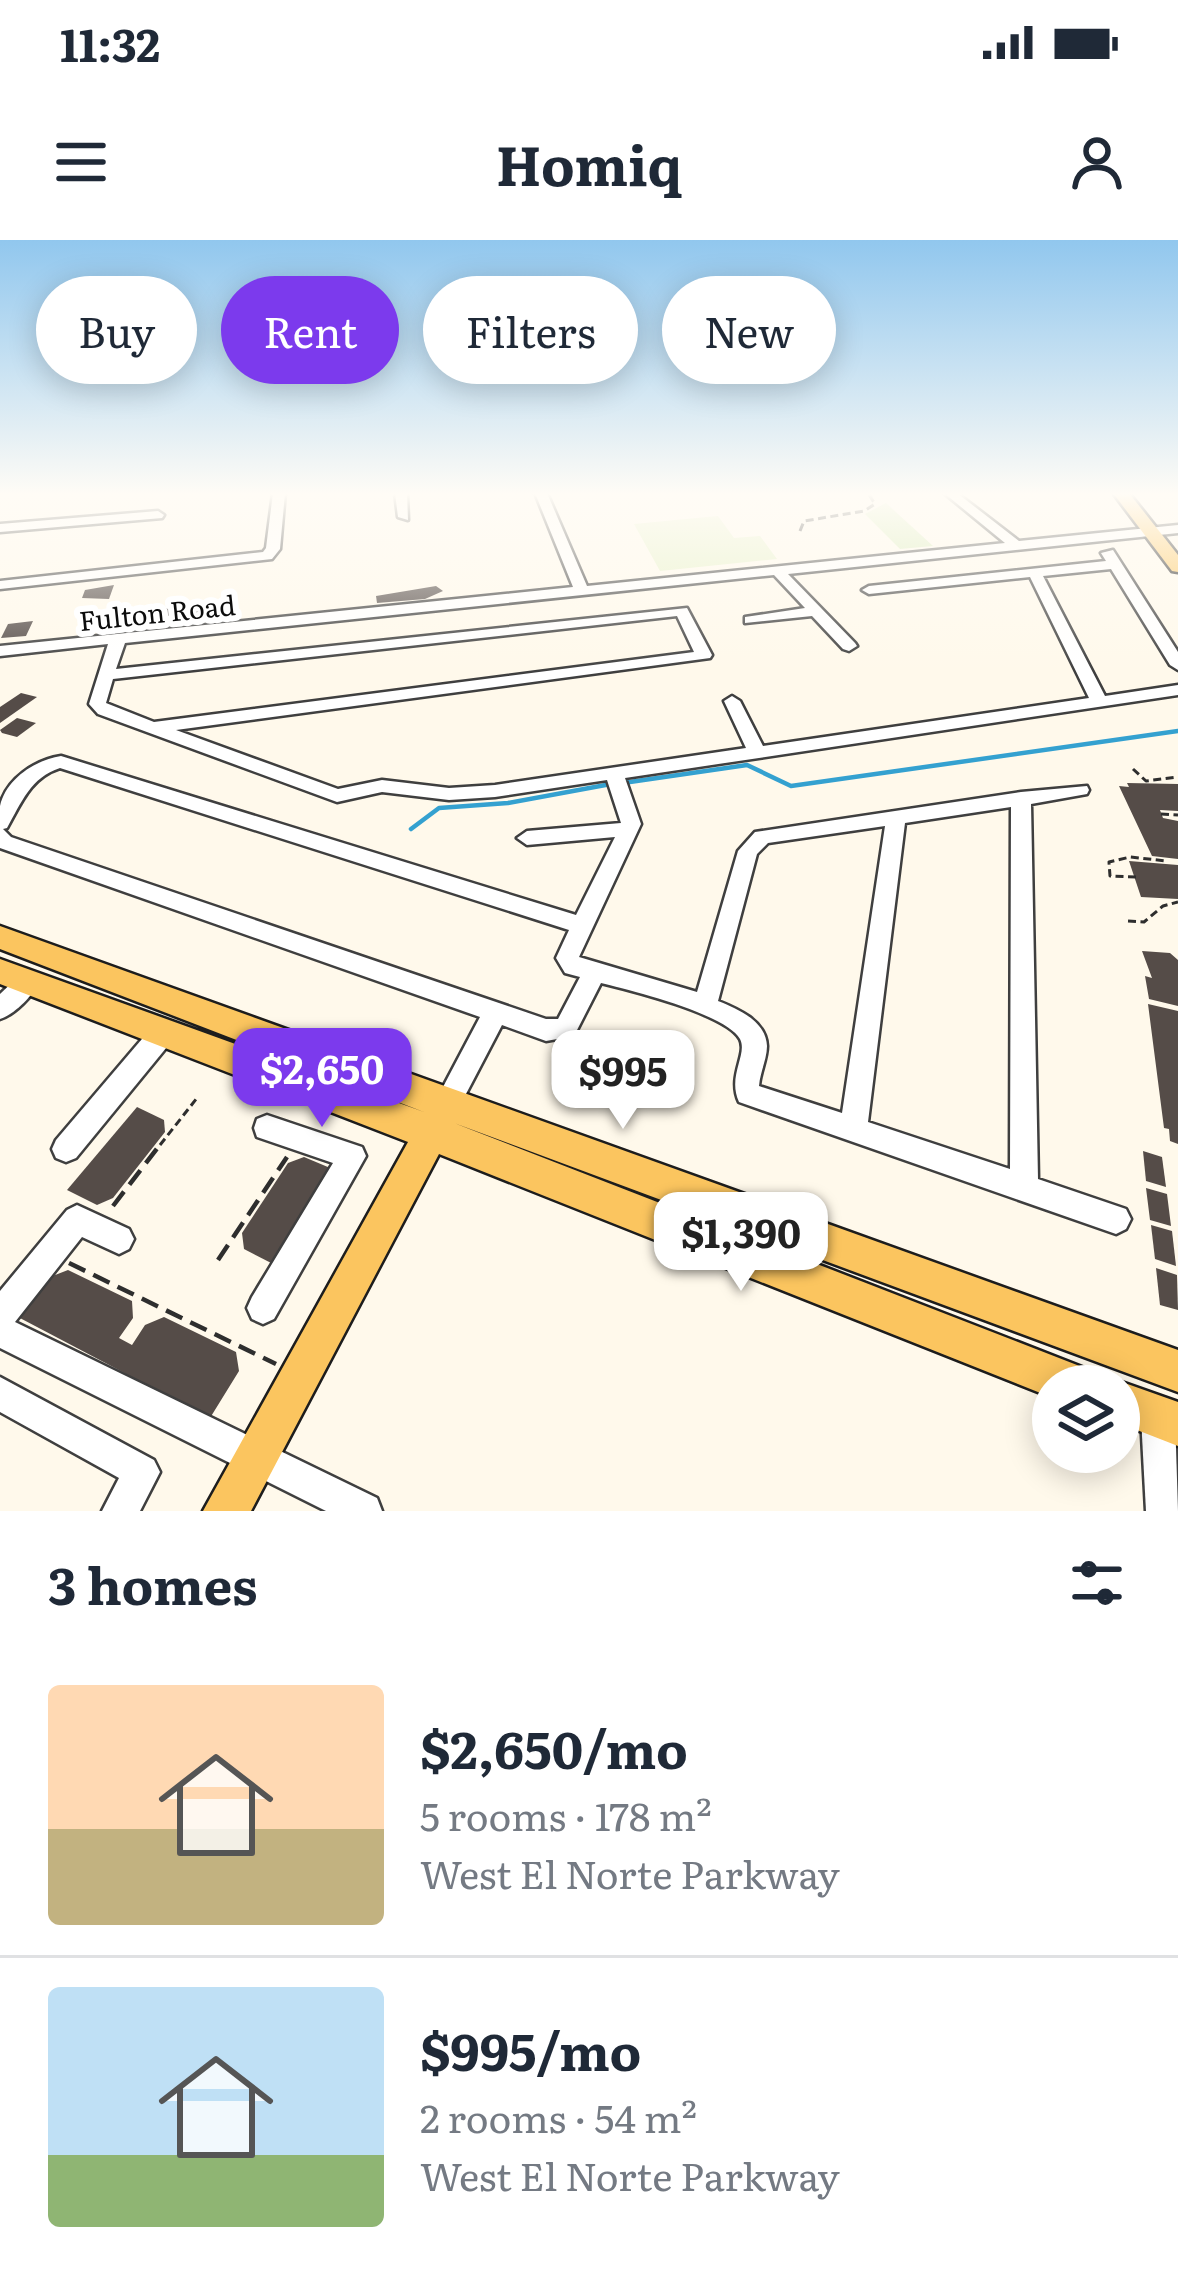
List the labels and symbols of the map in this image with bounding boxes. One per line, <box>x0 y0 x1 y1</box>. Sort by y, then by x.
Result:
street label: Fulton Road <box>77 583 237 639</box>
pin: $2,650 <box>224 1028 420 1130</box>
pin: $995 <box>552 1030 694 1132</box>
pin: $1,390 <box>643 1192 839 1294</box>

